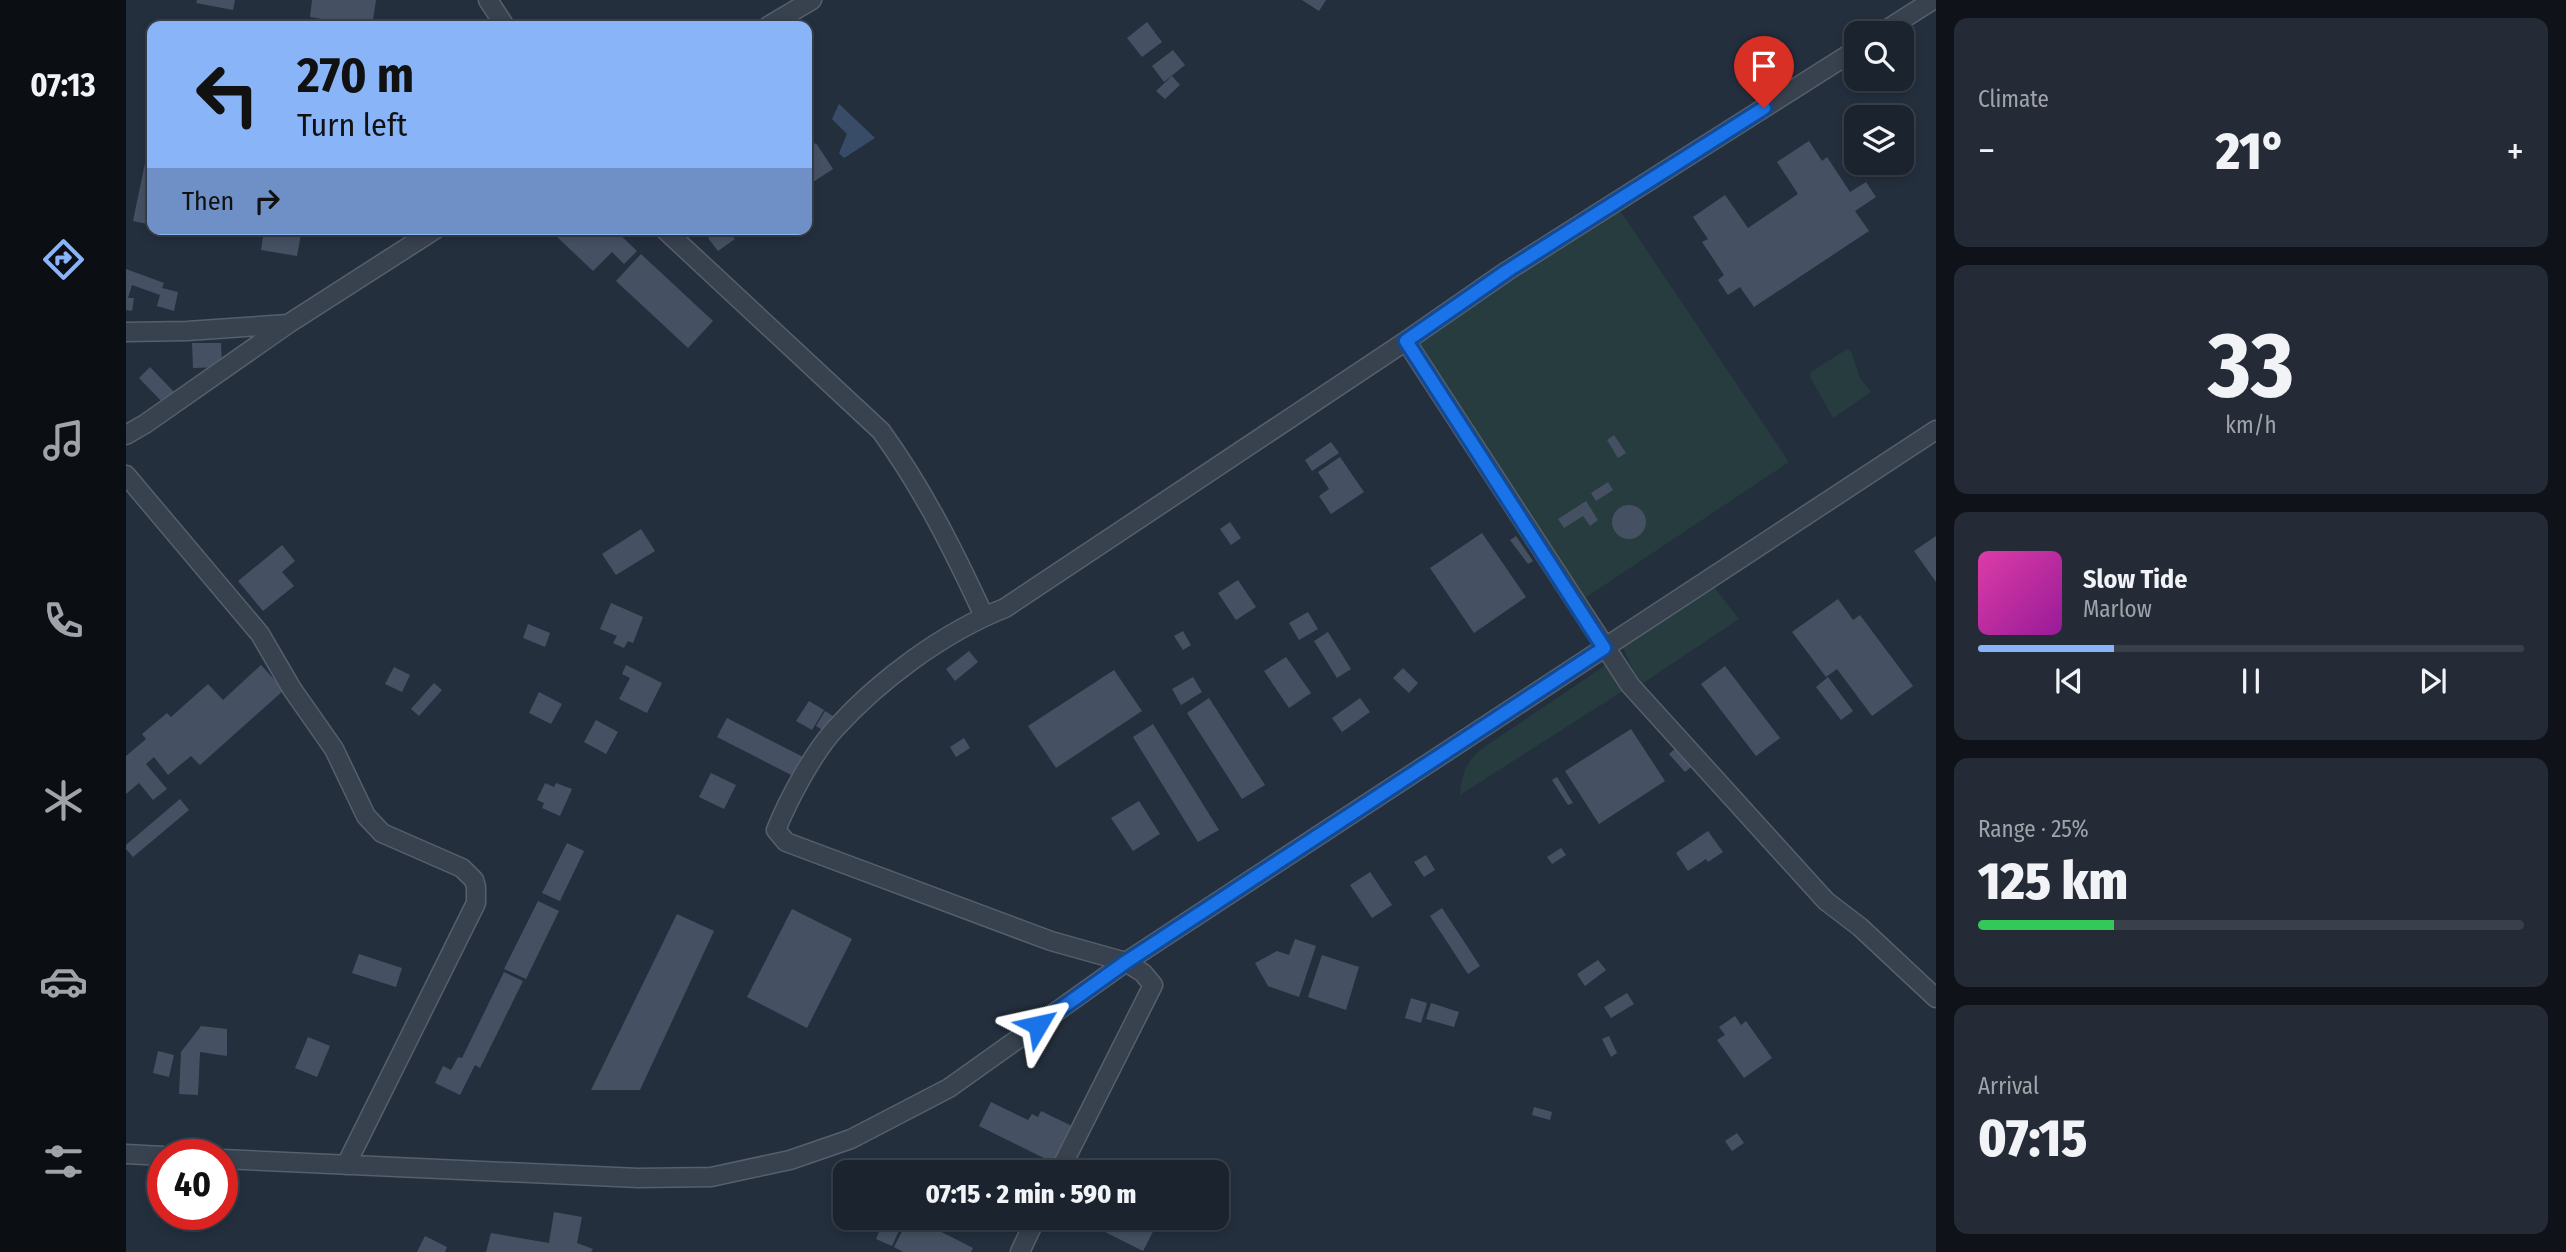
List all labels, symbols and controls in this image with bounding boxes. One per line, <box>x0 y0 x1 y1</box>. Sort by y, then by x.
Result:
map controls <box>1844 21 1914 175</box>
button: search <box>1844 21 1914 91</box>
pin <box>1734 36 1794 108</box>
text: 270 m <box>297 46 414 105</box>
icon: arrive <box>1745 47 1783 85</box>
icon: left <box>182 49 273 140</box>
text: 07:13 <box>30 66 96 104</box>
text: Climate <box>1978 85 2049 113</box>
button: layers <box>1844 105 1914 175</box>
text: Turn left <box>297 106 407 144</box>
text: 21° <box>2216 120 2286 183</box>
text: − <box>1978 128 1995 174</box>
text: + <box>2507 128 2524 174</box>
icon: right <box>248 182 286 220</box>
text: Then <box>182 186 234 217</box>
icon: directions <box>39 235 88 284</box>
text: 33 <box>2208 311 2294 420</box>
text: km/h <box>2225 411 2277 439</box>
icon: music <box>39 416 88 465</box>
text: Slow Tide <box>2083 564 2187 595</box>
text: Marlow <box>2083 595 2152 623</box>
icon: phone <box>39 596 88 645</box>
icon: previous <box>2050 662 2088 700</box>
icon: pause <box>2232 662 2270 700</box>
icon: next <box>2414 662 2452 700</box>
icon: climate <box>39 776 88 825</box>
text: Range · 25% <box>1978 815 2089 843</box>
text: 125 km <box>1978 850 2128 913</box>
icon: car <box>39 957 88 1006</box>
position arrow <box>1001 988 1075 1062</box>
text: Arrival <box>1978 1072 2039 1100</box>
text: 07:15 <box>1978 1107 2087 1170</box>
icon: filters <box>39 1137 88 1186</box>
speed limit sign: 40 <box>147 1139 238 1230</box>
text: 07:15 · 2 min · 590 m <box>926 1179 1136 1210</box>

